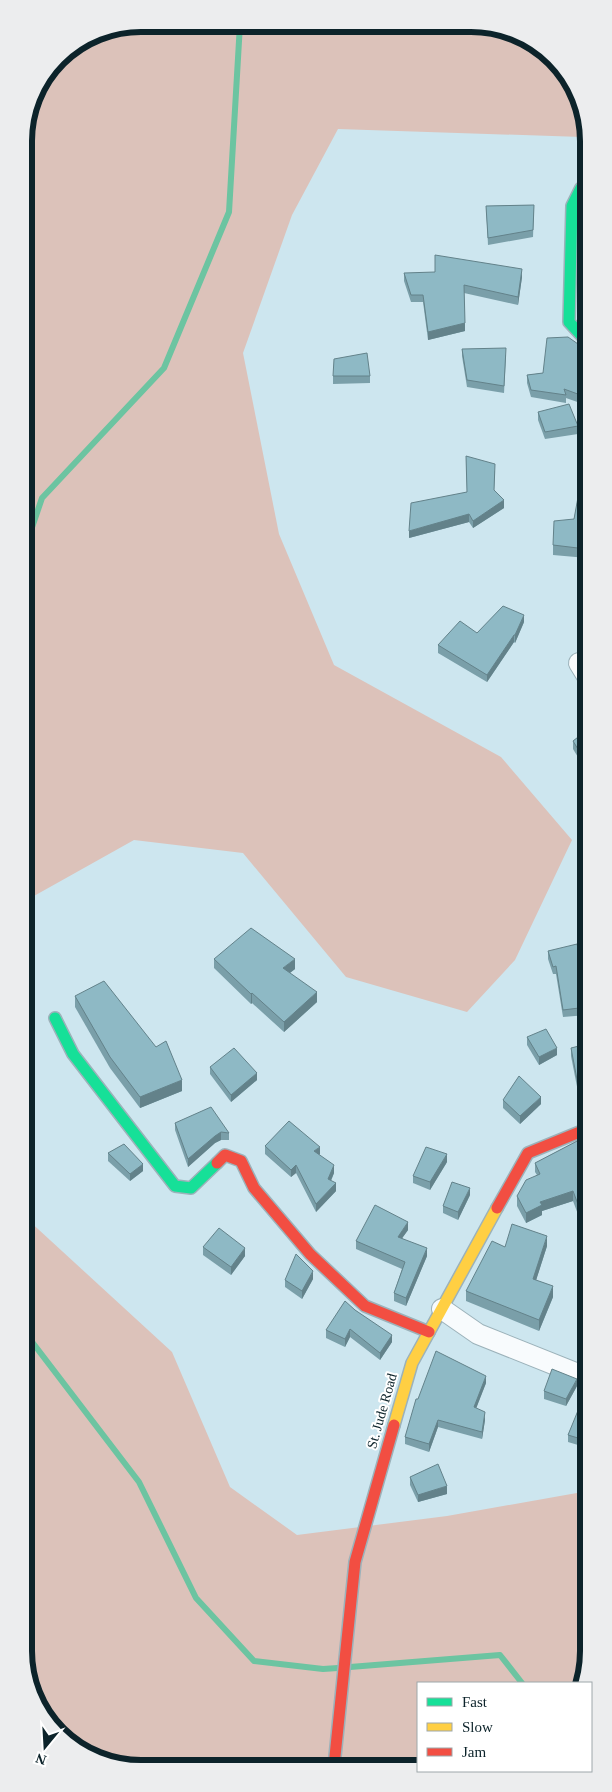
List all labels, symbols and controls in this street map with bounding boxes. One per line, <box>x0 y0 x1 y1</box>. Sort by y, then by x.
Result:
street label: St. Jude Road <box>364 1372 400 1450</box>
legend <box>417 1682 592 1772</box>
text: Fast <box>462 1694 488 1710</box>
text: Slow <box>462 1719 493 1735</box>
north arrow <box>20 1722 70 1772</box>
text: Jam <box>462 1744 486 1760</box>
text: N <box>34 1750 48 1768</box>

